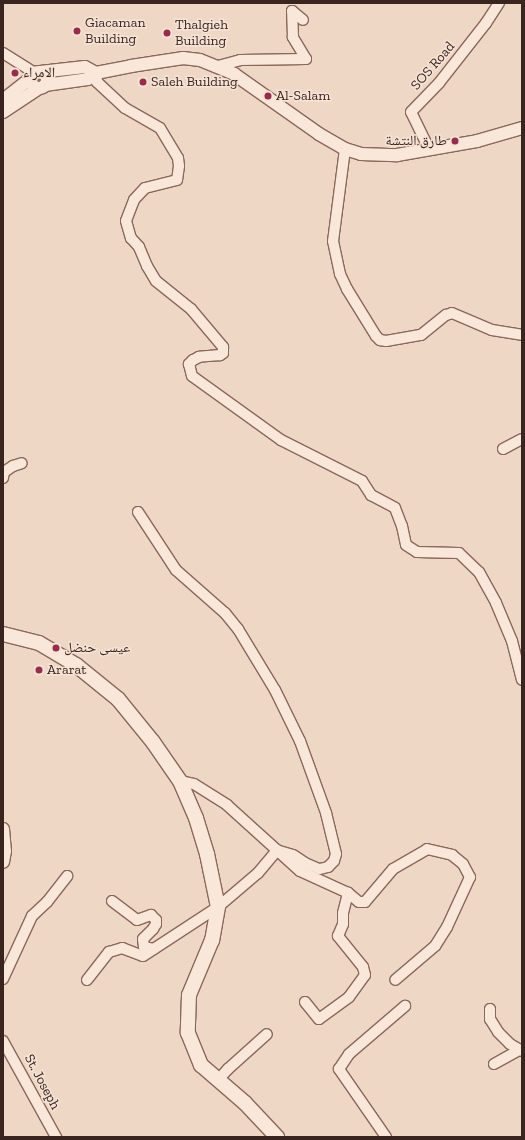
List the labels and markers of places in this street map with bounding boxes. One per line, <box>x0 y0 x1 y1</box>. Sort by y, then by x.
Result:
place label: Giacaman Building <box>85 15 145 48</box>
place label: Thalgieh Building <box>175 17 228 50</box>
marker: Giacaman Building <box>72 26 82 36</box>
marker: Thalgieh Building <box>162 28 172 38</box>
place label: الامراء <box>23 65 55 81</box>
marker: الامراء <box>10 68 20 78</box>
place label: Saleh Building <box>151 74 238 90</box>
marker: Saleh Building <box>138 77 148 87</box>
place label: Al-Salam <box>276 88 330 104</box>
marker: Al-Salam <box>263 91 273 101</box>
place label: طارق النتشة <box>386 133 447 149</box>
marker: طارق النتشة <box>450 136 460 146</box>
place label: عيسى حنضل <box>64 640 130 656</box>
marker: عيسى حنضل <box>51 643 61 653</box>
place label: Ararat <box>47 662 87 678</box>
marker: Ararat <box>34 665 44 675</box>

